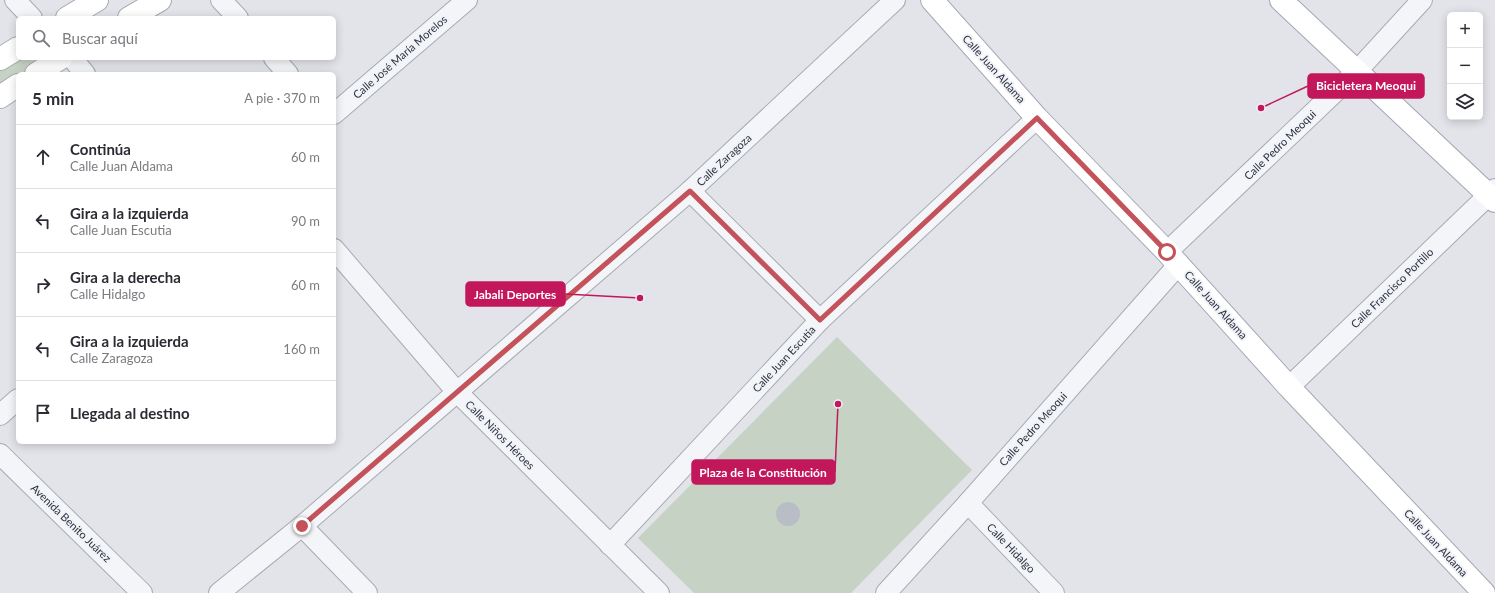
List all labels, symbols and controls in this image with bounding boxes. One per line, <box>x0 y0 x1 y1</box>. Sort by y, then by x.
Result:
street label: Calle José María Morelos <box>350 12 450 101</box>
map controls <box>1447 12 1483 120</box>
button: + <box>1447 12 1483 48</box>
search box <box>16 16 336 60</box>
icon: search <box>30 27 52 49</box>
text: Buscar aquí <box>62 29 138 47</box>
street label: Calle Juan Aldama <box>960 32 1028 105</box>
button: − <box>1447 48 1483 84</box>
callout: Bicicletera Meoqui <box>1308 74 1424 98</box>
text: Bicicletera Meoqui <box>1316 78 1416 93</box>
button: layers <box>1447 84 1483 120</box>
text: 5 min <box>32 88 74 109</box>
text: A pie · 370 m <box>244 90 320 106</box>
street label: Calle Pedro Meoqui <box>1241 107 1319 182</box>
street label: Calle Zaragoza <box>694 131 754 188</box>
text: Continúa <box>70 140 131 158</box>
icon: ahead <box>32 146 54 168</box>
text: 60 m <box>291 149 320 165</box>
text: Calle Juan Aldama <box>70 158 173 174</box>
text: Gira a la izquierda <box>70 204 189 222</box>
icon: left <box>32 210 54 232</box>
text: 90 m <box>291 213 320 229</box>
text: Calle Juan Escutia <box>70 222 172 238</box>
route start <box>1158 243 1176 261</box>
street label: Calle Francisco Portillo <box>1348 245 1436 330</box>
text: Gira a la derecha <box>70 268 181 286</box>
street label: Calle Juan Aldama <box>1182 268 1250 341</box>
icon: right <box>32 274 54 296</box>
text: 60 m <box>291 277 320 293</box>
callout: Jabali Deportes <box>466 282 565 306</box>
text: Calle Hidalgo <box>70 286 145 302</box>
text: Jabali Deportes <box>474 287 556 302</box>
street label: Calle Juan Escutia <box>750 323 818 395</box>
text: Gira a la izquierda <box>70 332 189 350</box>
icon: left <box>32 338 54 360</box>
text: 160 m <box>283 341 320 357</box>
text: Calle Zaragoza <box>70 350 153 366</box>
street label: Calle Pedro Meoqui <box>996 389 1069 468</box>
street label: Calle Niños Héroes <box>463 397 538 472</box>
icon: arrive <box>32 402 54 424</box>
text: Llegada al destino <box>70 404 190 422</box>
callout: Plaza de la Constitución <box>692 460 835 484</box>
text: Plaza de la Constitución <box>699 465 827 480</box>
street label: Avenida Benito Juárez <box>29 481 114 564</box>
street label: Calle Juan Aldama <box>1402 506 1471 579</box>
route end <box>293 517 311 535</box>
street label: Calle Hidalgo <box>985 520 1038 575</box>

